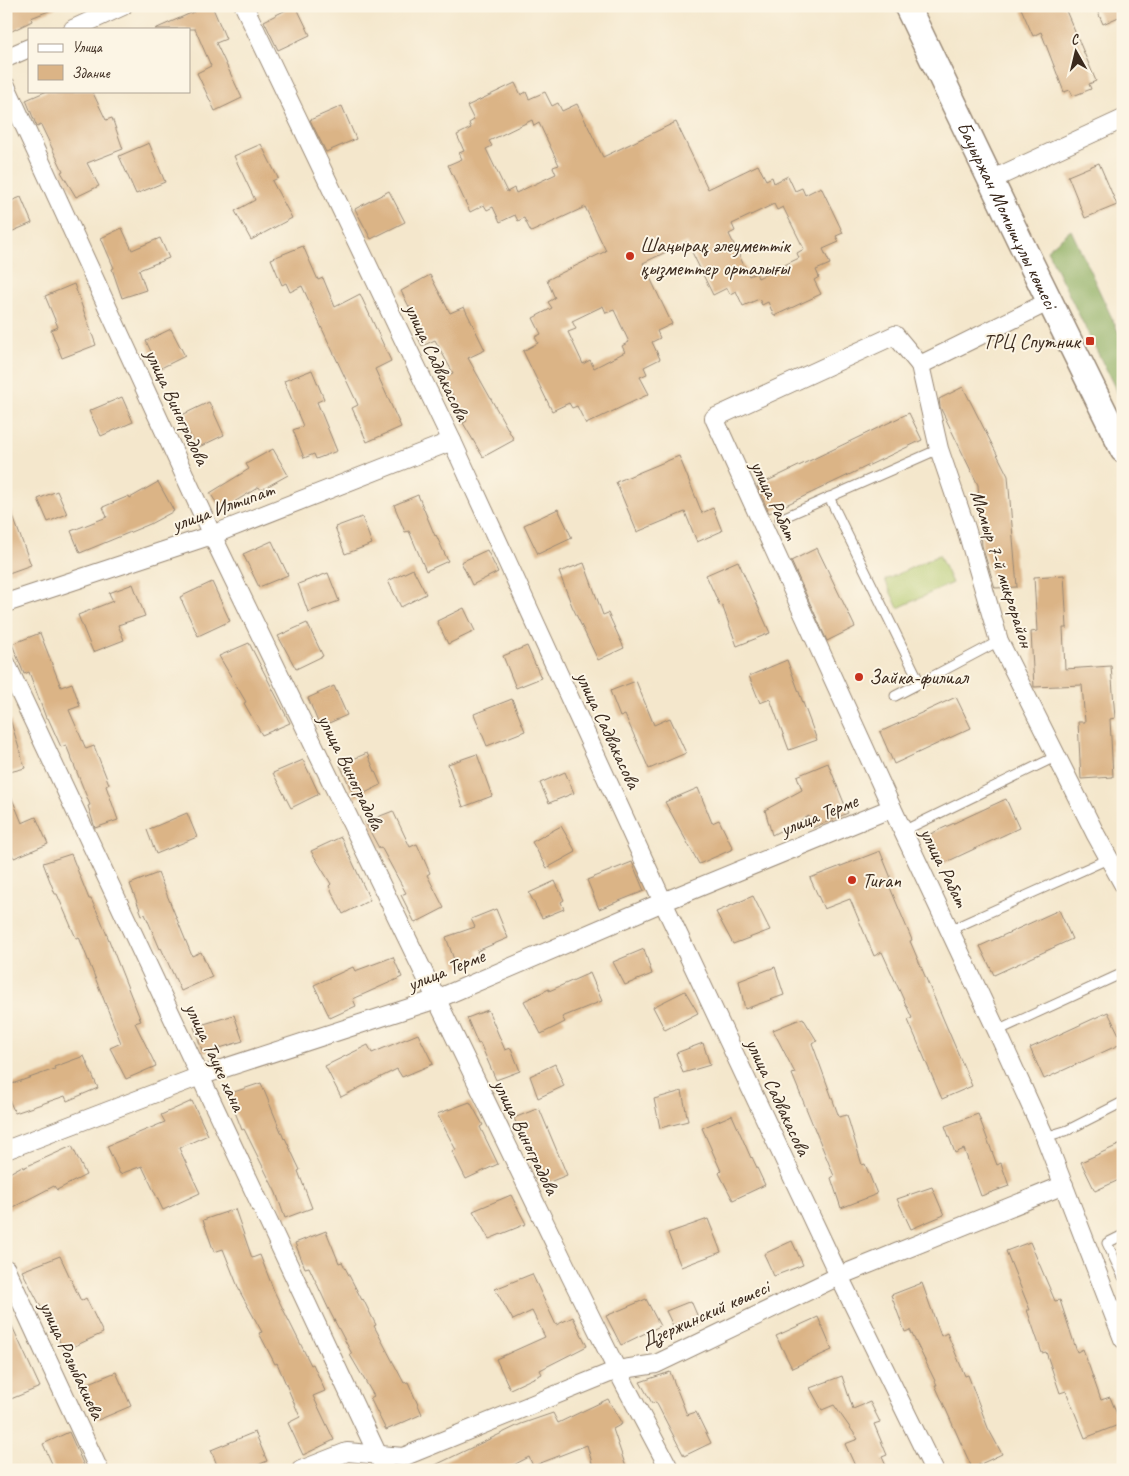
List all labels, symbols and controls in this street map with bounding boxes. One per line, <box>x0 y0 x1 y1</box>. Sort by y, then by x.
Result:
legend <box>28 28 190 92</box>
north arrow <box>1052 28 1102 78</box>
text: С <box>1070 30 1081 49</box>
text: Улица <box>72 38 103 57</box>
text: Здание <box>72 64 111 83</box>
street label: Бауыржан Момышұлы көшесі <box>952 117 1065 315</box>
place label: Шаңырақ әлеуметтік қызметтер орталығы <box>640 233 791 282</box>
marker: Шаңырақ әлеуметтік қызметтер орталығы <box>624 250 636 262</box>
street label: улица Садвакасова <box>399 299 476 426</box>
place label: ТРЦ Спутник <box>983 329 1082 354</box>
marker: ТРЦ Спутник <box>1084 335 1096 347</box>
street label: улица Виноградова <box>139 344 216 471</box>
street label: улица Рабат <box>744 456 804 545</box>
street label: улица Илтипат <box>167 477 278 537</box>
street label: Мамыр 7-й микрорайон <box>965 487 1040 652</box>
place label: Зайка-филиал <box>869 665 969 690</box>
street label: улица Садвакасова <box>570 667 647 794</box>
marker: Зайка-филиал <box>853 671 865 683</box>
street label: улица Виноградова <box>312 709 391 836</box>
street label: улица Терме <box>776 788 863 842</box>
street label: улица Рабат <box>914 823 975 912</box>
place label: Turan <box>862 868 902 893</box>
marker: Turan <box>846 874 858 886</box>
street label: улица Терме <box>403 943 490 997</box>
street label: улица Тауке хана <box>179 998 252 1117</box>
street label: улица Садвакасова <box>740 1034 817 1161</box>
street label: улица Виноградова <box>487 1074 566 1201</box>
street label: Дзержинский көшесі <box>637 1274 776 1354</box>
street label: улица Розыбакиева <box>33 1296 111 1424</box>

